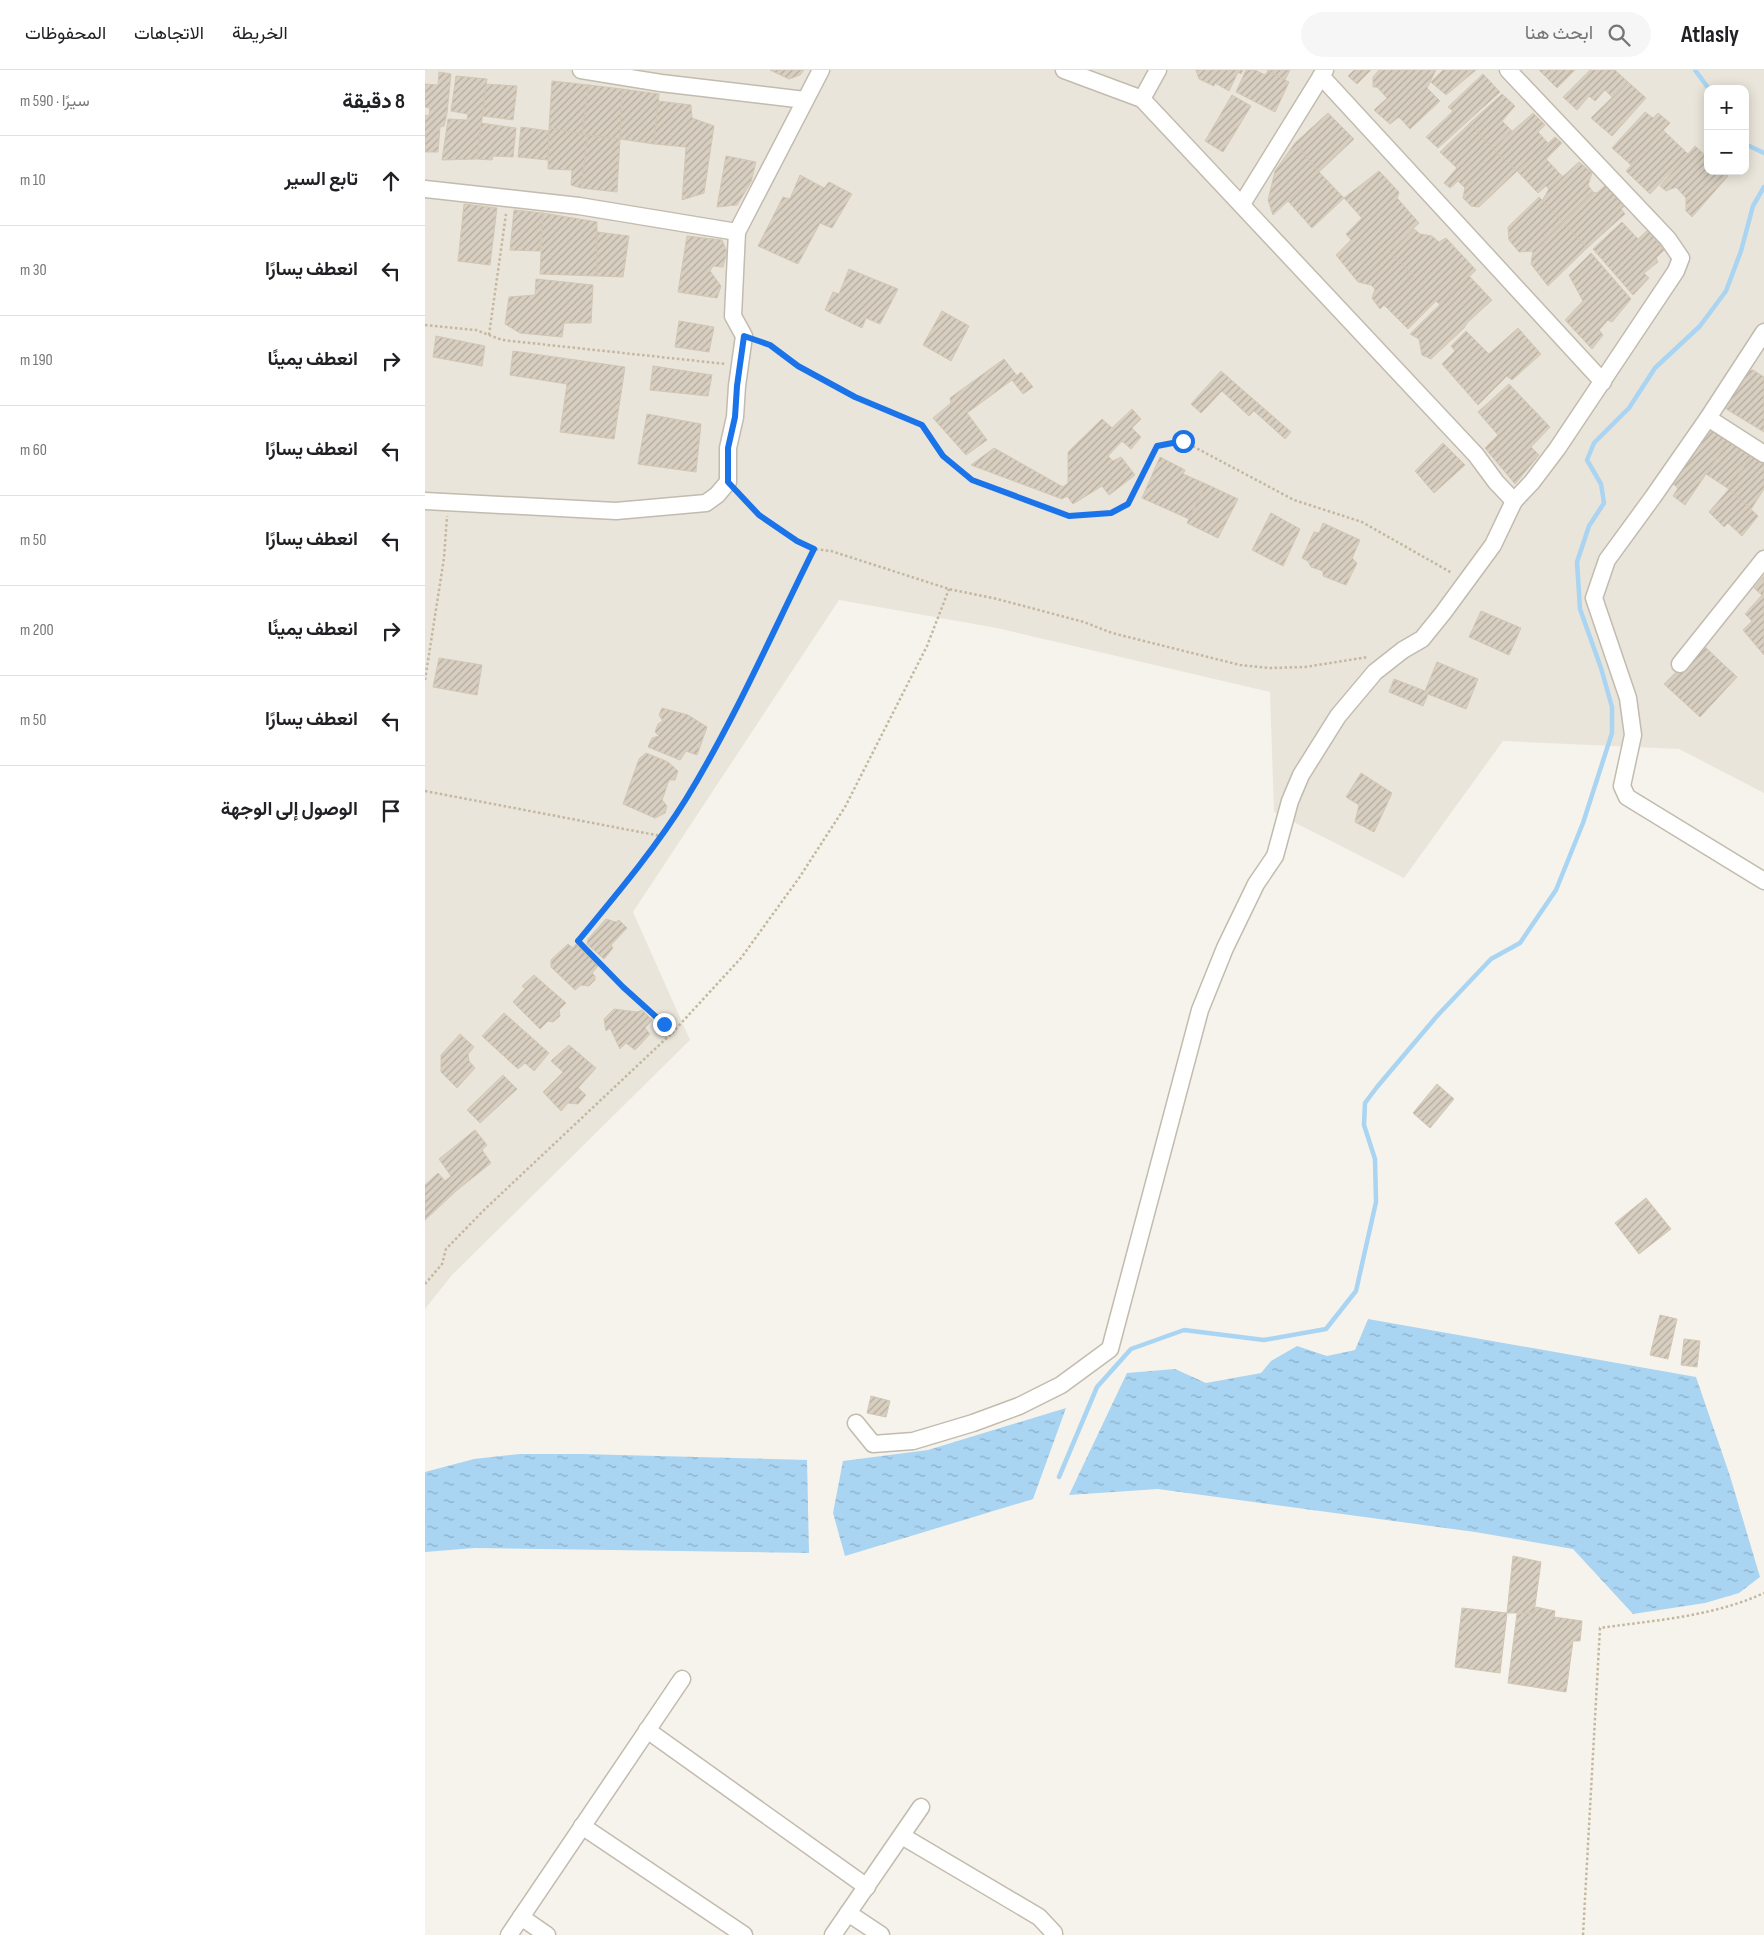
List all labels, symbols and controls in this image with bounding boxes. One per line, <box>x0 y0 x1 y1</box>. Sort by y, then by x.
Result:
search box <box>1301 12 1651 57</box>
text: Atlasly <box>1681 20 1739 49</box>
icon: search <box>1605 21 1633 49</box>
text: ابحث هنا <box>1525 22 1593 45</box>
text: المحفوظات <box>25 23 106 44</box>
text: الاتجاهات <box>134 23 204 44</box>
text: الخريطة <box>232 23 288 44</box>
map controls <box>1704 85 1749 175</box>
button: + <box>1704 85 1749 130</box>
text: 8 دقيقة <box>342 89 405 114</box>
text: سيرًا · 590 m <box>20 92 90 111</box>
button: − <box>1704 130 1749 175</box>
icon: ahead <box>377 167 405 195</box>
text: تابع السير <box>284 168 358 191</box>
text: 10 m <box>20 171 46 190</box>
icon: left <box>377 257 405 285</box>
text: انعطف يسارًا <box>265 258 358 281</box>
text: 30 m <box>20 261 47 280</box>
icon: right <box>377 347 405 375</box>
text: انعطف يمينًا <box>267 348 358 371</box>
text: 190 m <box>20 351 53 370</box>
route start <box>1172 430 1195 453</box>
icon: left <box>377 437 405 465</box>
text: انعطف يسارًا <box>265 438 358 461</box>
text: 60 m <box>20 441 47 460</box>
icon: left <box>377 527 405 555</box>
text: انعطف يسارًا <box>265 528 358 551</box>
text: 50 m <box>20 531 46 550</box>
icon: right <box>377 617 405 645</box>
text: انعطف يمينًا <box>267 618 358 641</box>
text: 200 m <box>20 621 54 640</box>
icon: left <box>377 707 405 735</box>
text: انعطف يسارًا <box>265 708 358 731</box>
text: 50 m <box>20 711 46 730</box>
icon: arrive <box>377 797 405 825</box>
text: الوصول إلى الوجهة <box>221 798 358 821</box>
route end <box>653 1013 676 1036</box>

